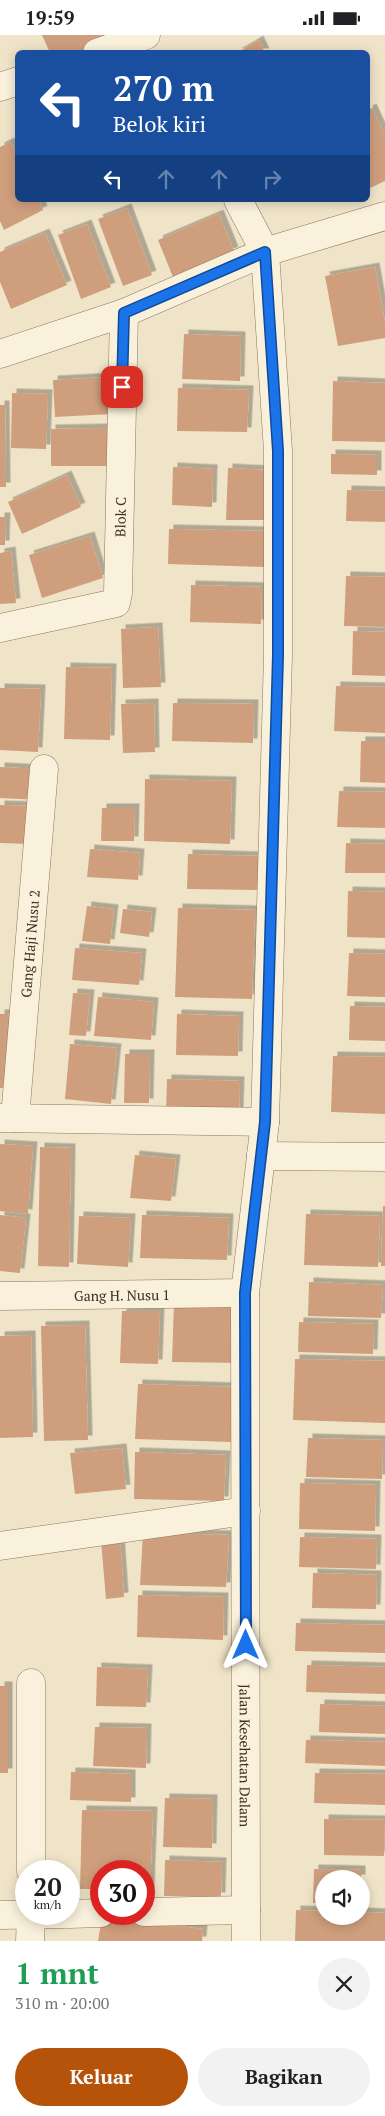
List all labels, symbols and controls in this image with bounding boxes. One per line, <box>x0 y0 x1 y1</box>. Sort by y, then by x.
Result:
text: 19:59 <box>25 5 74 30</box>
text: 270 m <box>113 65 214 111</box>
icon: left <box>30 70 95 135</box>
text: Belok kiri <box>113 109 206 138</box>
icon: left <box>99 165 127 193</box>
icon: ahead <box>152 165 180 193</box>
icon: ahead <box>205 165 233 193</box>
icon: right <box>258 165 286 193</box>
pin <box>101 366 143 408</box>
icon: arrive <box>108 373 136 401</box>
street label: Blok C <box>110 497 130 537</box>
street label: Gang Haji Nusu 2 <box>16 889 43 998</box>
street label: Gang H. Nusu 1 <box>74 1284 170 1305</box>
position arrow <box>219 1618 271 1670</box>
street label: Jalan Kesehatan Dalam <box>236 1684 255 1827</box>
speed limit sign: 30 <box>90 1860 155 1925</box>
text: 20 <box>33 1870 62 1903</box>
map controls <box>315 1870 370 1925</box>
button: sound <box>315 1870 370 1925</box>
text: km/h <box>34 1897 61 1912</box>
text: 1 mnt <box>15 1953 99 1993</box>
button: close <box>318 1958 370 2010</box>
text: 310 m · 20:00 <box>15 1992 109 2014</box>
button: Keluar <box>15 2048 188 2106</box>
button: Bagikan <box>198 2048 370 2106</box>

